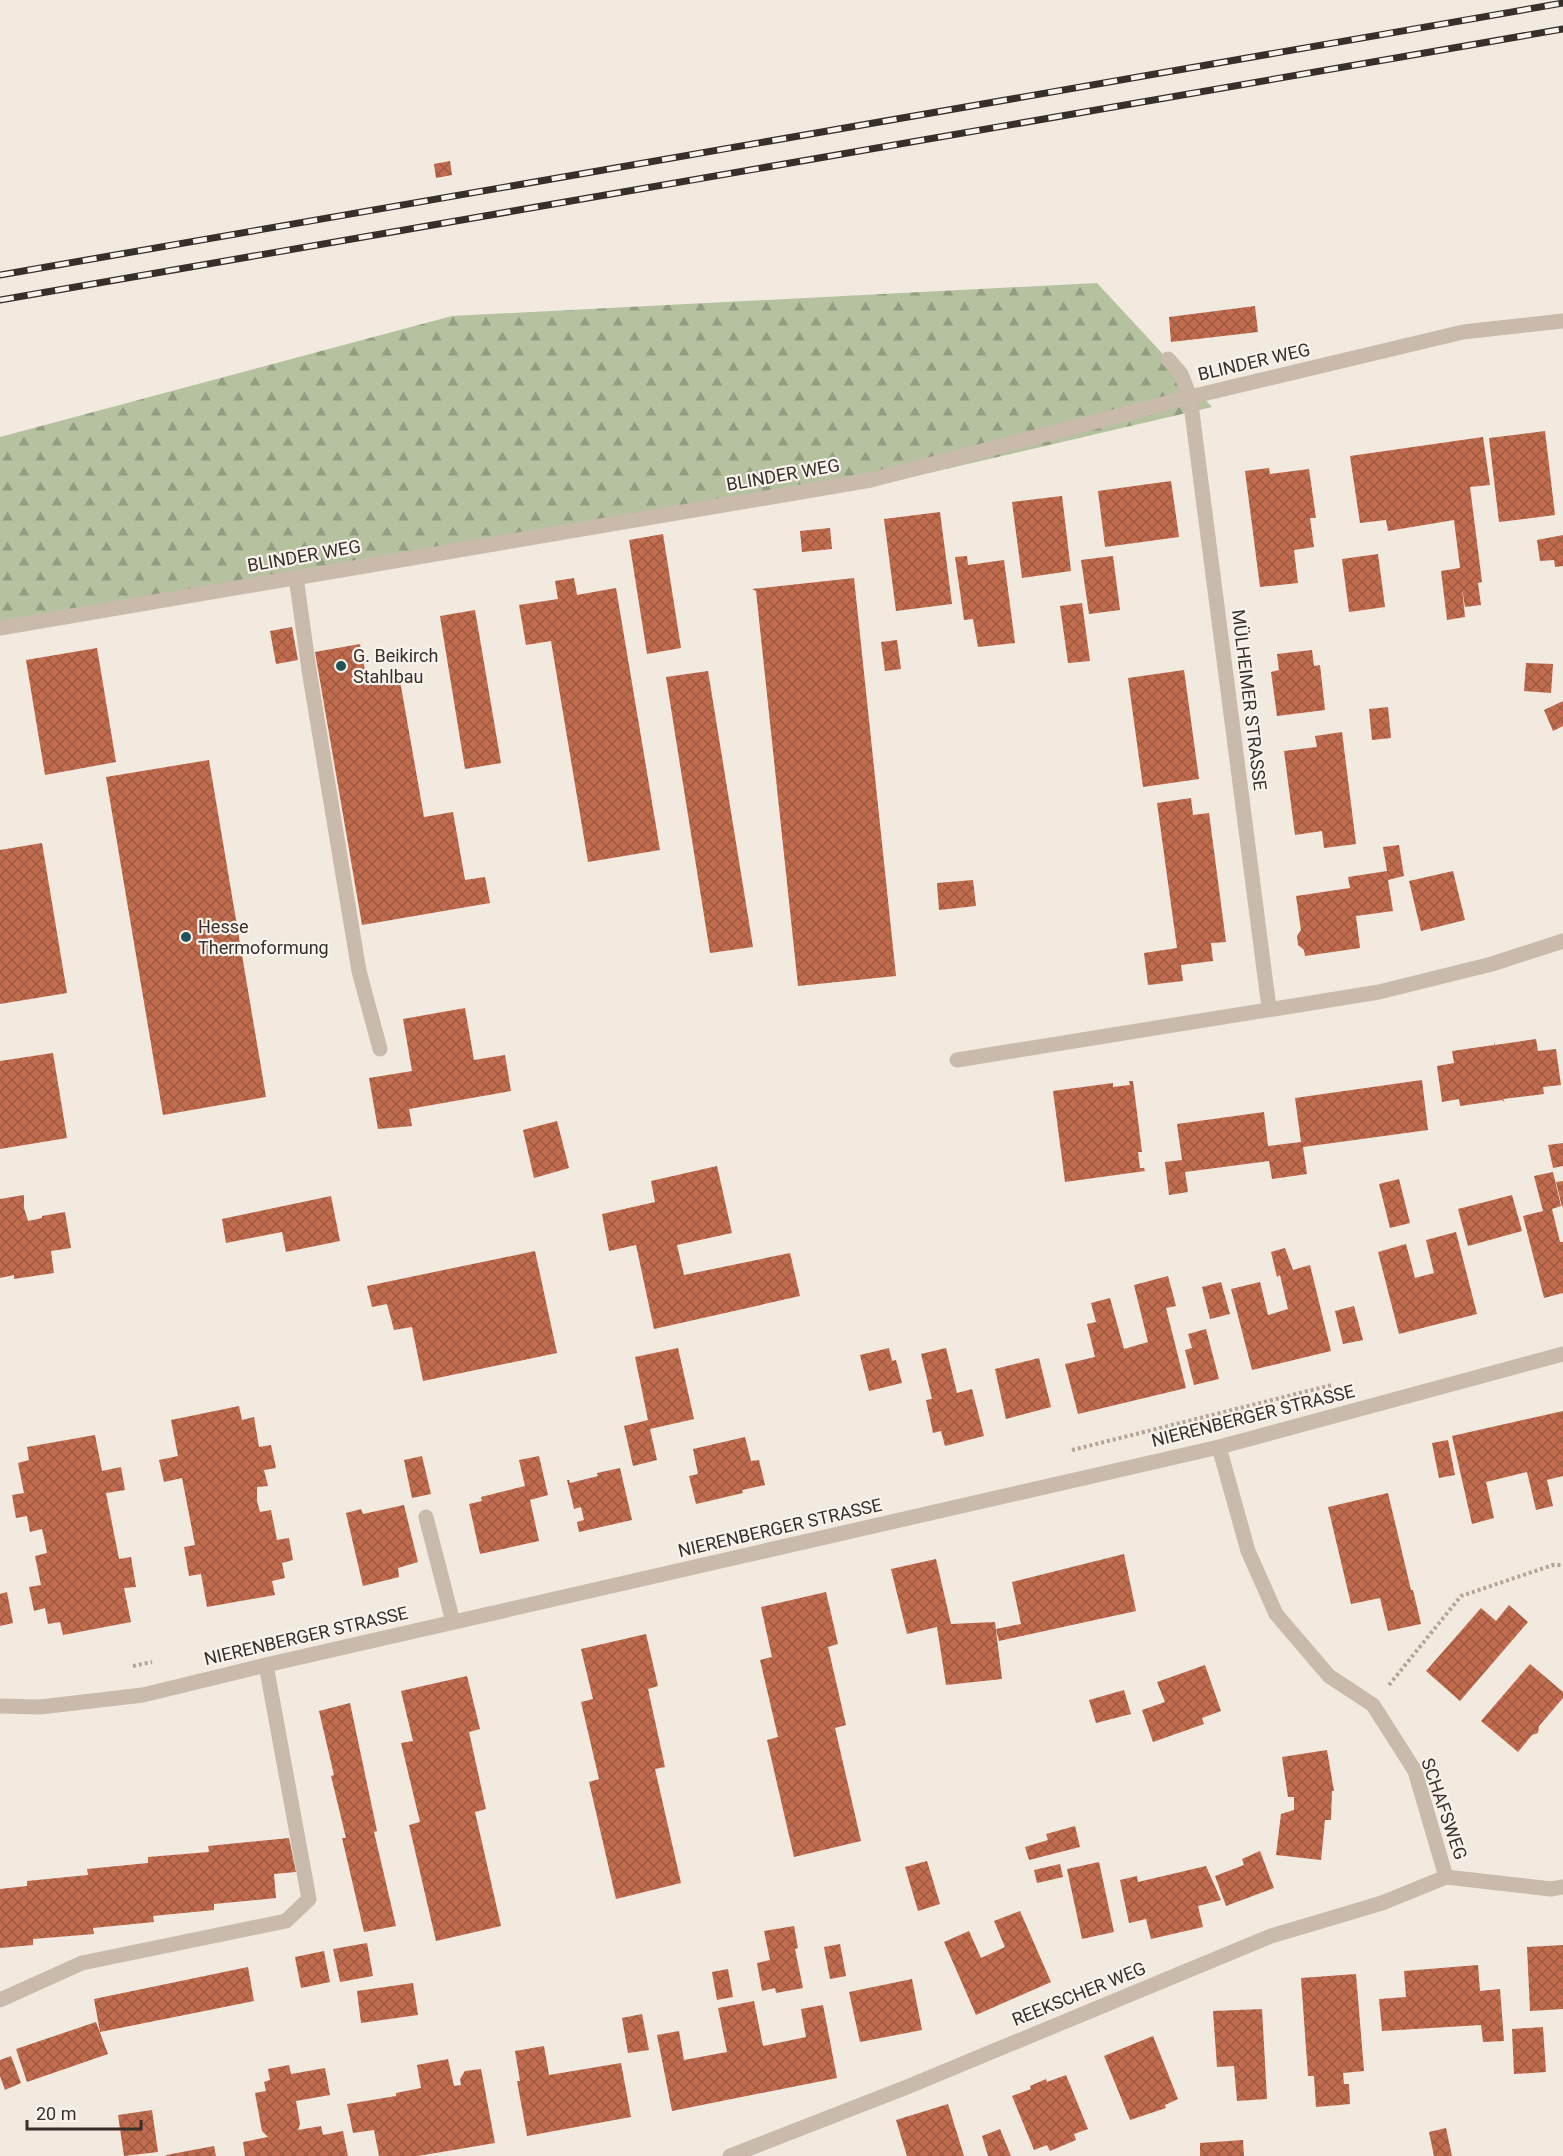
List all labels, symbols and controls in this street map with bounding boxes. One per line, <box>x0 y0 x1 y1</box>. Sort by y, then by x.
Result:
street label: BLINDER WEG <box>1196 338 1312 385</box>
street label: BLINDER WEG <box>725 454 841 495</box>
street label: BLINDER WEG <box>246 535 362 576</box>
street label: MÜLHEIMER STRASSE <box>1228 608 1271 792</box>
place label: G. Beikirch Stahlbau <box>353 645 438 687</box>
marker: G. Beikirch Stahlbau <box>334 659 348 673</box>
place label: Hesse Thermoformung <box>198 916 329 958</box>
marker: Hesse Thermoformung <box>179 930 193 944</box>
street label: NIERENBERGER STRASSE <box>1149 1380 1357 1451</box>
street label: NIERENBERGER STRASSE <box>676 1494 884 1561</box>
street label: NIERENBERGER STRASSE <box>202 1602 410 1669</box>
street label: SCHAFSWEG <box>1417 1755 1472 1862</box>
street label: REEKSCHER WEG <box>1009 1957 1149 2030</box>
scale bar <box>27 2093 141 2131</box>
text: 20 m <box>36 2103 76 2124</box>

